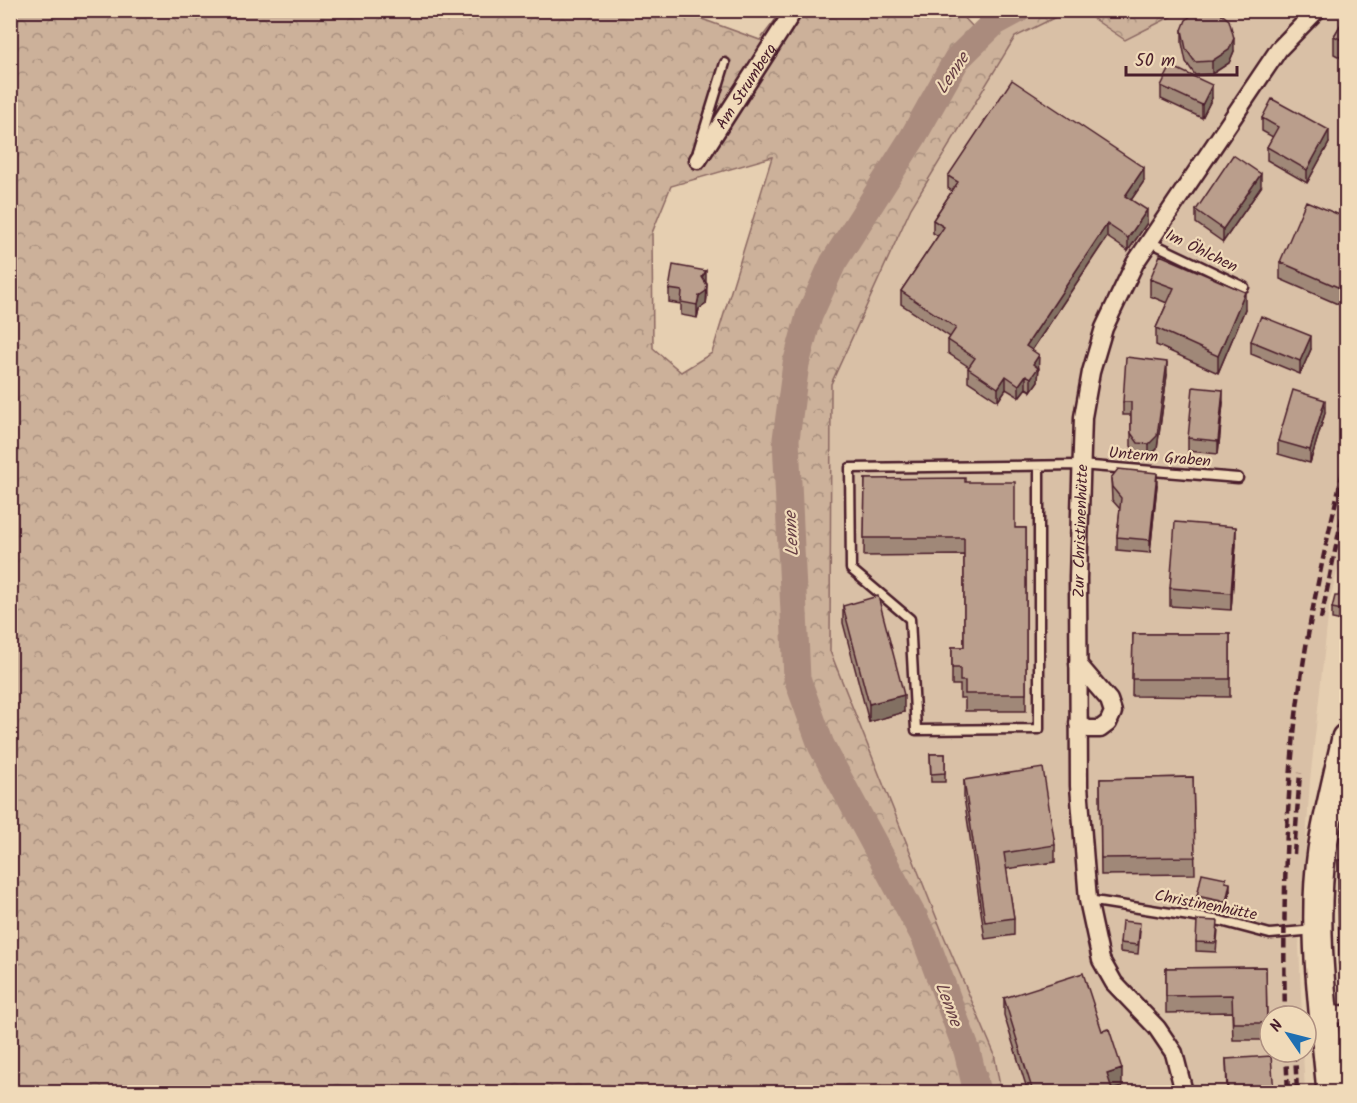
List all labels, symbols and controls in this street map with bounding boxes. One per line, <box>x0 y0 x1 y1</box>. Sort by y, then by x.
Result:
street label: Am Strumberg <box>710 39 784 135</box>
scale bar <box>1126 39 1237 77</box>
water label: Lenne <box>929 45 979 101</box>
text: 50 m <box>1135 47 1175 76</box>
street label: Im Öhlchen <box>1161 223 1242 280</box>
street label: Unterm Graben <box>1108 441 1212 474</box>
street label: Zur Christinenhütte <box>1067 464 1096 598</box>
water label: Lenne <box>777 509 808 557</box>
street label: Christinenhütte <box>1152 883 1259 928</box>
water label: Lenne <box>926 978 970 1033</box>
north arrow <box>1258 1004 1318 1064</box>
text: N <box>1264 1015 1290 1038</box>

